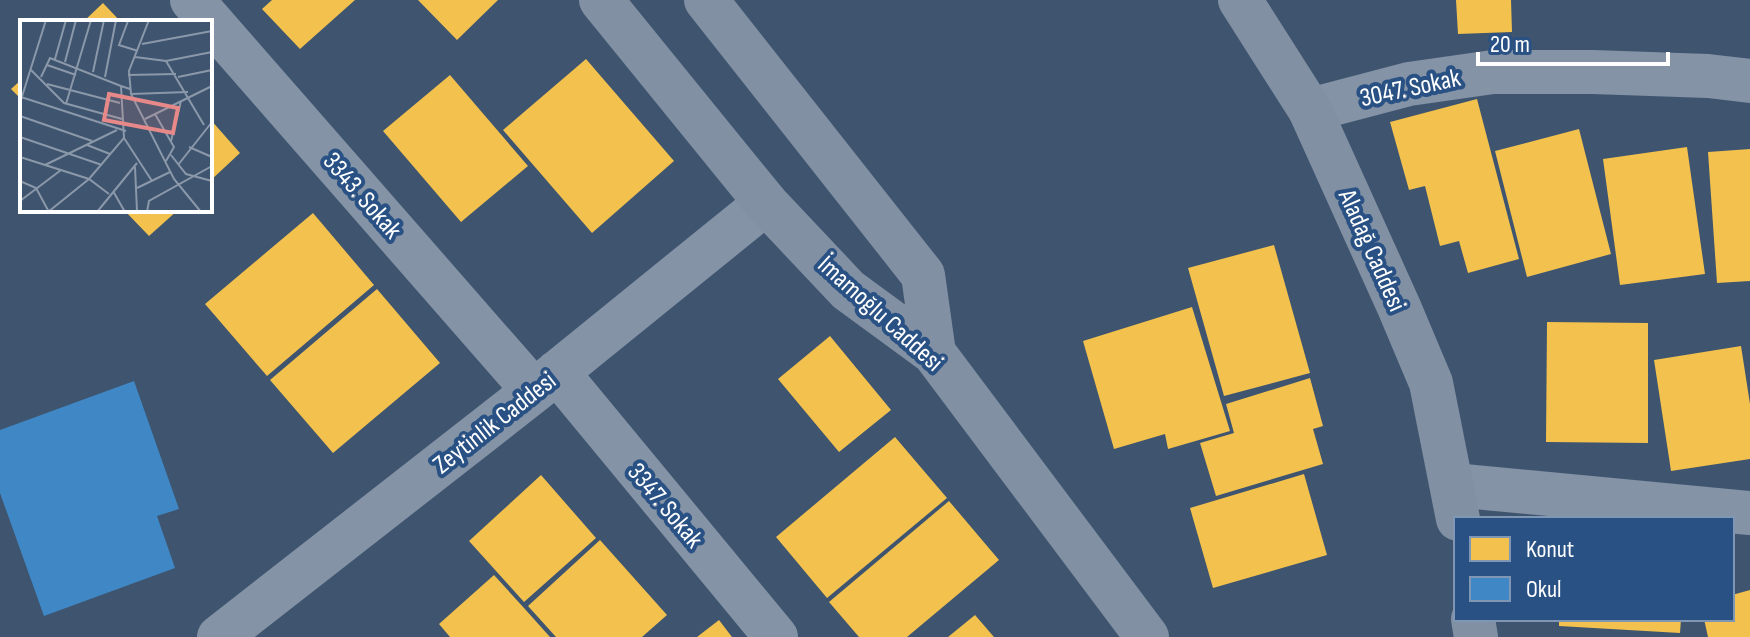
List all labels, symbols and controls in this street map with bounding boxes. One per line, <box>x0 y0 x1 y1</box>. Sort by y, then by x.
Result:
scale bar <box>1478 16 1668 66</box>
inset map <box>20 20 212 212</box>
text: 20 m <box>1490 30 1530 59</box>
street label: 3047. Sokak <box>1357 63 1464 114</box>
street label: 3343. Sokak <box>316 146 408 246</box>
street label: Aladağ Caddesi <box>1331 184 1412 316</box>
street label: İmamoğlu Caddesi <box>811 250 949 379</box>
street label: Zeytinlik Caddesi <box>427 366 563 481</box>
street label: 3347. Sokak <box>620 457 709 555</box>
legend <box>1454 517 1734 621</box>
text: Konut <box>1526 535 1574 564</box>
text: Okul <box>1526 575 1562 604</box>

